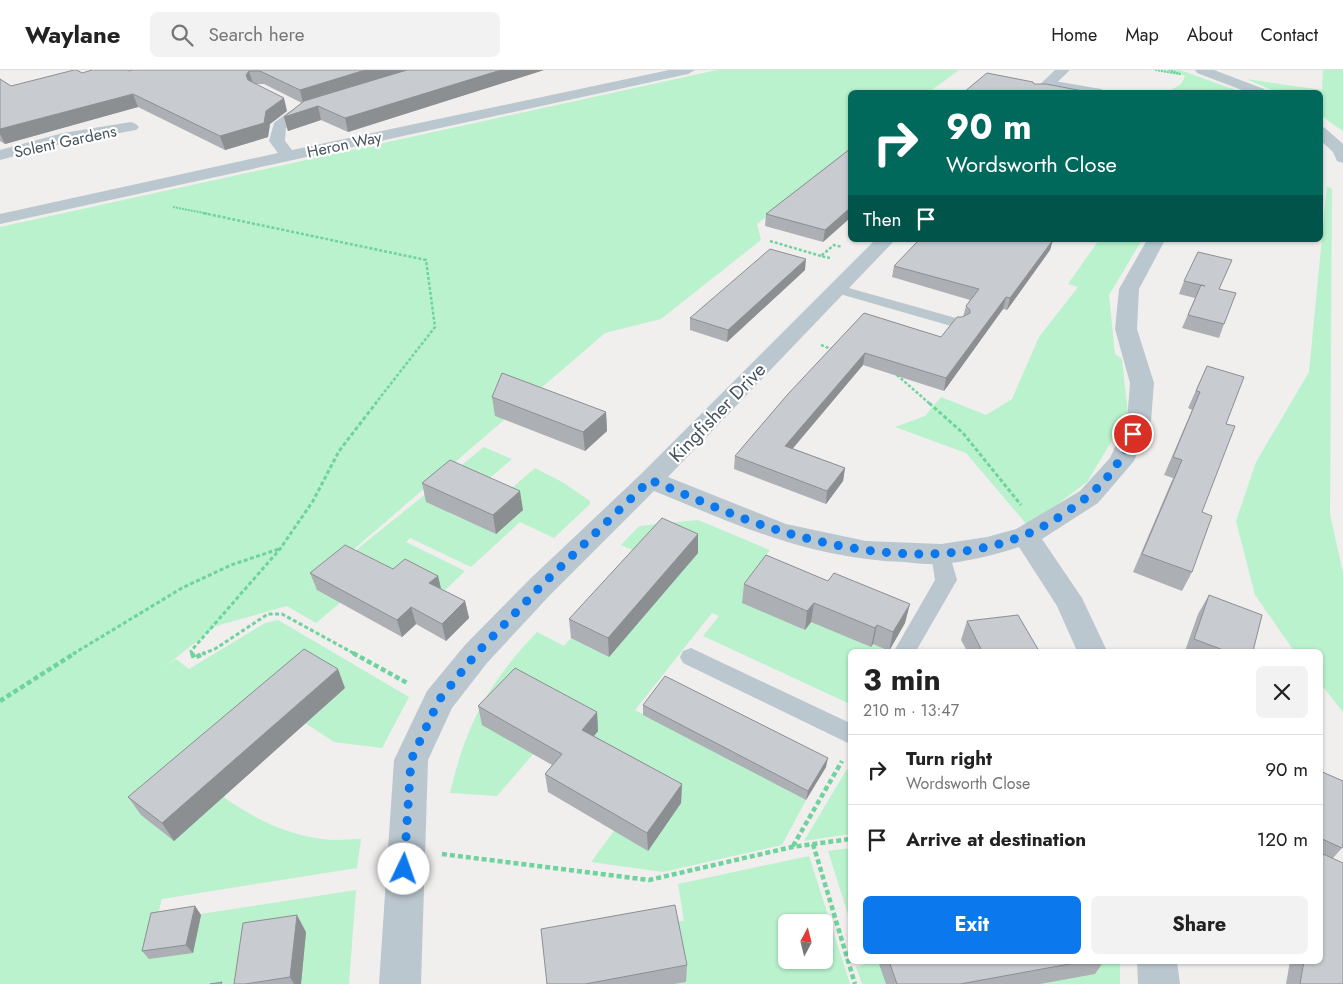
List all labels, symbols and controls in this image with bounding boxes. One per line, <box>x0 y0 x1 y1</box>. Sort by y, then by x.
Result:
search box <box>150 12 500 57</box>
text: Waylane <box>25 17 120 52</box>
icon: search <box>168 21 196 49</box>
text: Search here <box>208 21 305 48</box>
text: Home <box>1051 22 1097 48</box>
text: Map <box>1125 22 1159 48</box>
text: About <box>1187 22 1232 48</box>
text: Contact <box>1260 22 1318 48</box>
text: 90 m <box>946 102 1032 152</box>
icon: right <box>863 110 928 175</box>
street label: Solent Gardens <box>12 119 118 164</box>
street label: Heron Way <box>305 125 384 164</box>
text: Wordsworth Close <box>946 148 1117 180</box>
icon: arrive <box>912 205 940 233</box>
text: Then <box>863 206 902 233</box>
street label: Kingfisher Drive <box>663 357 772 468</box>
pin <box>1112 413 1154 455</box>
icon: arrive <box>1119 420 1147 448</box>
text: 3 min <box>863 658 941 701</box>
button: close <box>1256 666 1308 718</box>
text: 210 m · 13:47 <box>863 699 959 722</box>
text: Turn right <box>906 745 992 772</box>
icon: right <box>863 756 891 784</box>
text: 90 m <box>1265 756 1308 783</box>
text: Wordsworth Close <box>906 772 1030 795</box>
icon: arrive <box>863 826 891 854</box>
text: Arrive at destination <box>906 826 1086 853</box>
text: 120 m <box>1257 826 1308 853</box>
position arrow <box>377 842 429 894</box>
button: Exit <box>863 896 1081 954</box>
button: Share <box>1091 896 1308 954</box>
north arrow <box>778 914 832 969</box>
map controls <box>778 914 833 969</box>

